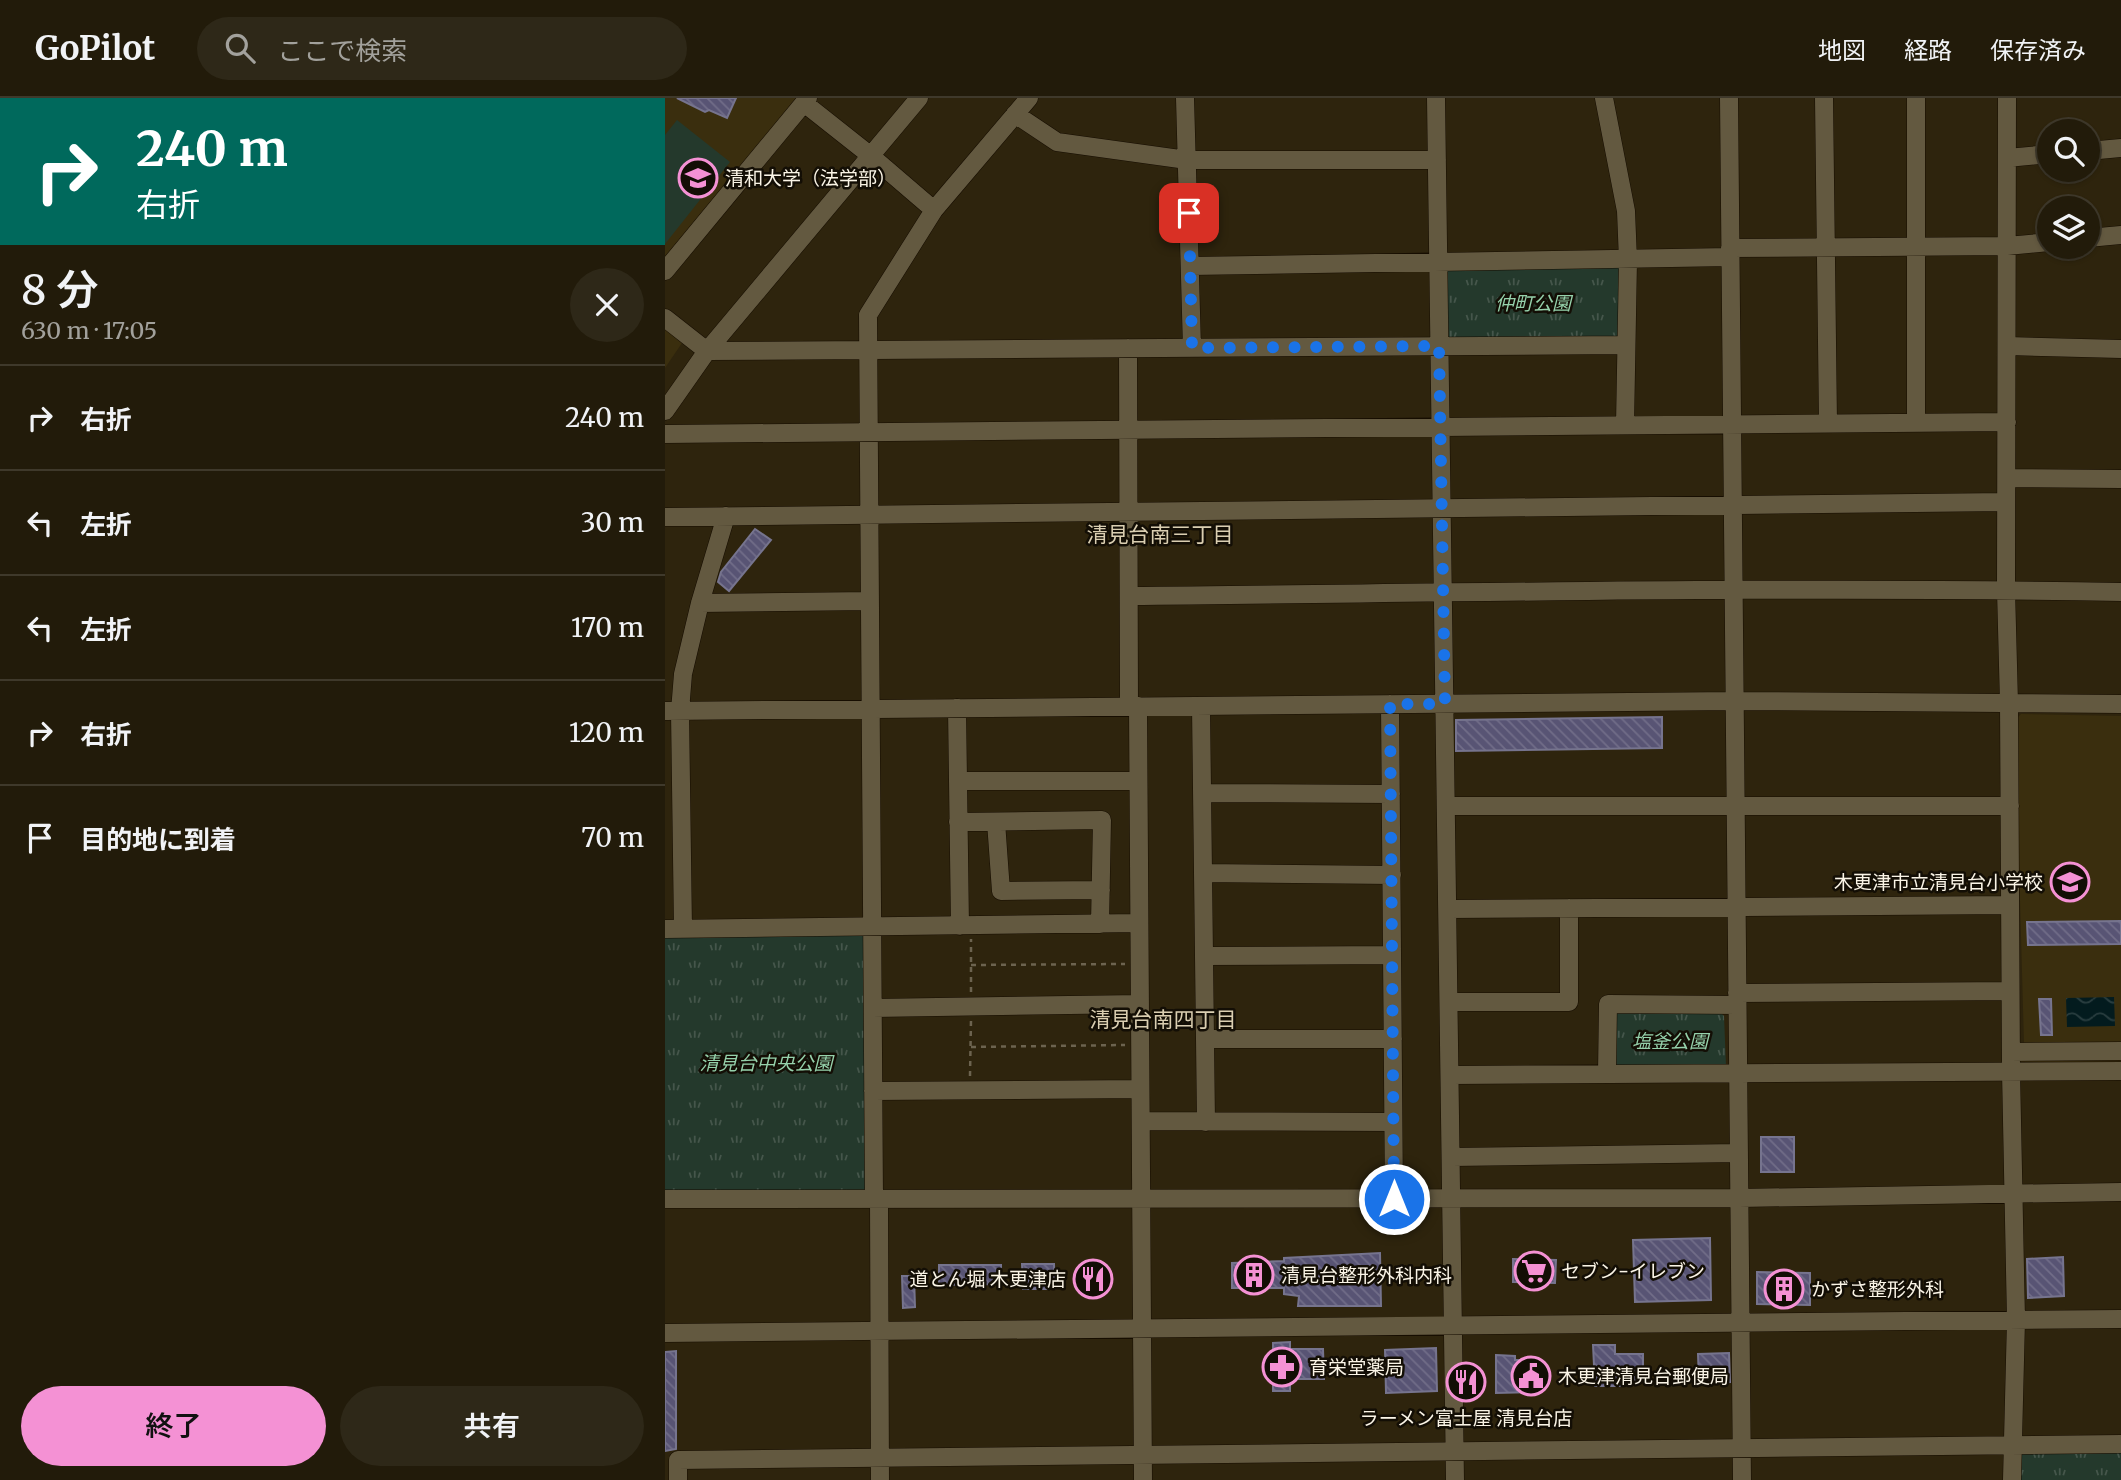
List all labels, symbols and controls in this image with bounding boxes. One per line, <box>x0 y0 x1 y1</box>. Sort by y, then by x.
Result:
search box <box>197 17 687 80</box>
text: GoPilot <box>35 28 155 69</box>
icon: search <box>221 29 259 67</box>
text: ここで検索 <box>277 34 407 67</box>
text: 地図 <box>1818 35 1866 66</box>
text: 経路 <box>1904 35 1952 66</box>
text: 保存済み <box>1990 35 2086 66</box>
text: 240 m <box>136 118 288 179</box>
map controls <box>2037 119 2100 259</box>
button: search <box>2037 119 2100 182</box>
icon: right <box>21 126 112 217</box>
school or university icon: 清和大学（法学部） <box>677 157 719 199</box>
place label: 清和大学（法学部） <box>725 166 896 190</box>
pin <box>1159 183 1219 243</box>
text: 右折 <box>136 185 200 225</box>
icon: arrive <box>1170 194 1208 232</box>
button: layers <box>2037 196 2100 259</box>
text: 8 分 <box>21 264 98 316</box>
button: close <box>570 268 644 342</box>
park label: 仲町公園 <box>1495 291 1574 315</box>
text: 630 m · 17:05 <box>21 316 157 345</box>
icon: right <box>21 399 59 437</box>
text: 240 m <box>565 401 644 434</box>
text: 右折 <box>80 403 132 436</box>
icon: left <box>21 504 59 542</box>
text: 30 m <box>581 506 644 539</box>
text: 左折 <box>80 508 132 541</box>
district label: 清見台南三丁目 <box>1087 521 1234 548</box>
icon: left <box>21 609 59 647</box>
text: 170 m <box>571 611 644 644</box>
text: 左折 <box>80 613 132 646</box>
icon: right <box>21 714 59 752</box>
text: 120 m <box>569 716 644 749</box>
text: 右折 <box>80 718 132 751</box>
icon: arrive <box>21 819 59 857</box>
text: 70 m <box>581 821 644 854</box>
text: 目的地に到着 <box>80 823 236 856</box>
school or university icon: 木更津市立清見台小学校 <box>2049 861 2091 903</box>
place label: 木更津市立清見台小学校 <box>1834 870 2043 894</box>
district label: 清見台南四丁目 <box>1090 1006 1237 1033</box>
park label: 塩釜公園 <box>1632 1029 1711 1053</box>
park label: 清見台中央公園 <box>699 1051 835 1075</box>
position arrow <box>1357 1162 1431 1236</box>
supermarket icon: セブン-イレブン <box>1513 1250 1555 1292</box>
building icon: 清見台整形外科内科 <box>1233 1254 1275 1296</box>
restaurant icon: 道とん堀 木更津店 <box>1072 1258 1114 1300</box>
place label: セブン-イレブン <box>1561 1259 1705 1283</box>
place label: 清見台整形外科内科 <box>1281 1263 1452 1287</box>
place label: 道とん堀 木更津店 <box>909 1267 1066 1291</box>
building icon: かずさ整形外科 <box>1763 1268 1805 1310</box>
place label: かずさ整形外科 <box>1811 1277 1944 1301</box>
pharmacy icon: 育栄堂薬局 <box>1261 1346 1303 1388</box>
place label: 育栄堂薬局 <box>1309 1355 1404 1379</box>
public building icon: 木更津清見台郵便局 <box>1510 1355 1552 1397</box>
restaurant icon: ラーメン富士屋 清見台店 <box>1445 1361 1487 1403</box>
place label: 木更津清見台郵便局 <box>1558 1364 1729 1388</box>
button: 終了 <box>21 1386 326 1466</box>
button: 共有 <box>340 1386 644 1466</box>
place label: ラーメン富士屋 清見台店 <box>1360 1406 1572 1430</box>

